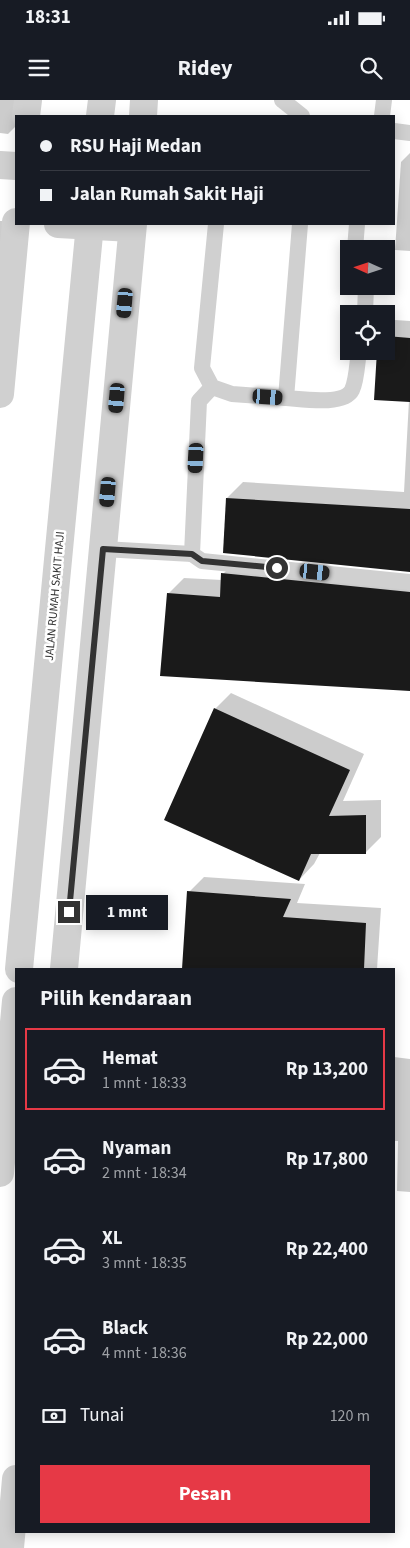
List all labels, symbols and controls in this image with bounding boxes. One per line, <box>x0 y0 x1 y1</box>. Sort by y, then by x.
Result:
text: 18:31 <box>25 4 71 31</box>
text: Ridey <box>178 52 232 84</box>
icon: menu <box>25 54 53 82</box>
icon: search <box>357 54 385 82</box>
text: RSU Haji Medan <box>70 133 202 160</box>
text: Jalan Rumah Sakit Haji <box>70 181 264 208</box>
north arrow <box>340 240 395 295</box>
map controls <box>340 240 395 360</box>
car <box>116 287 133 319</box>
button: locate <box>340 305 395 360</box>
car <box>108 382 125 414</box>
car <box>252 388 283 406</box>
car <box>187 443 204 473</box>
car <box>99 476 116 508</box>
street label: JALAN RUMAH SAKIT HAJI <box>41 531 69 661</box>
route start <box>266 557 288 579</box>
car <box>299 563 330 581</box>
callout: 1 mnt <box>86 894 169 930</box>
route end <box>58 901 80 923</box>
text: 1 mnt <box>107 901 147 923</box>
text: Pilih kendaraan <box>40 982 192 1014</box>
text: Hemat <box>102 1045 158 1072</box>
icon: car <box>42 1047 87 1092</box>
text: Rp 13,200 <box>286 1056 368 1083</box>
text: 1 mnt · 18:33 <box>102 1072 187 1094</box>
text: Nyaman <box>102 1135 171 1162</box>
icon: car <box>42 1137 87 1182</box>
text: Rp 17,800 <box>286 1146 368 1173</box>
text: 2 mnt · 18:34 <box>102 1162 187 1184</box>
text: XL <box>102 1225 123 1252</box>
icon: car <box>42 1227 87 1272</box>
text: Rp 22,400 <box>286 1236 368 1263</box>
text: 3 mnt · 18:35 <box>102 1252 187 1274</box>
text: Black <box>102 1315 148 1342</box>
icon: car <box>42 1317 87 1362</box>
text: Rp 22,000 <box>286 1326 368 1353</box>
text: 4 mnt · 18:36 <box>102 1342 187 1364</box>
icon: cash <box>40 1402 68 1430</box>
text: Tunai <box>80 1402 124 1429</box>
text: 120 m <box>330 1405 370 1427</box>
button: Pesan <box>40 1465 370 1523</box>

